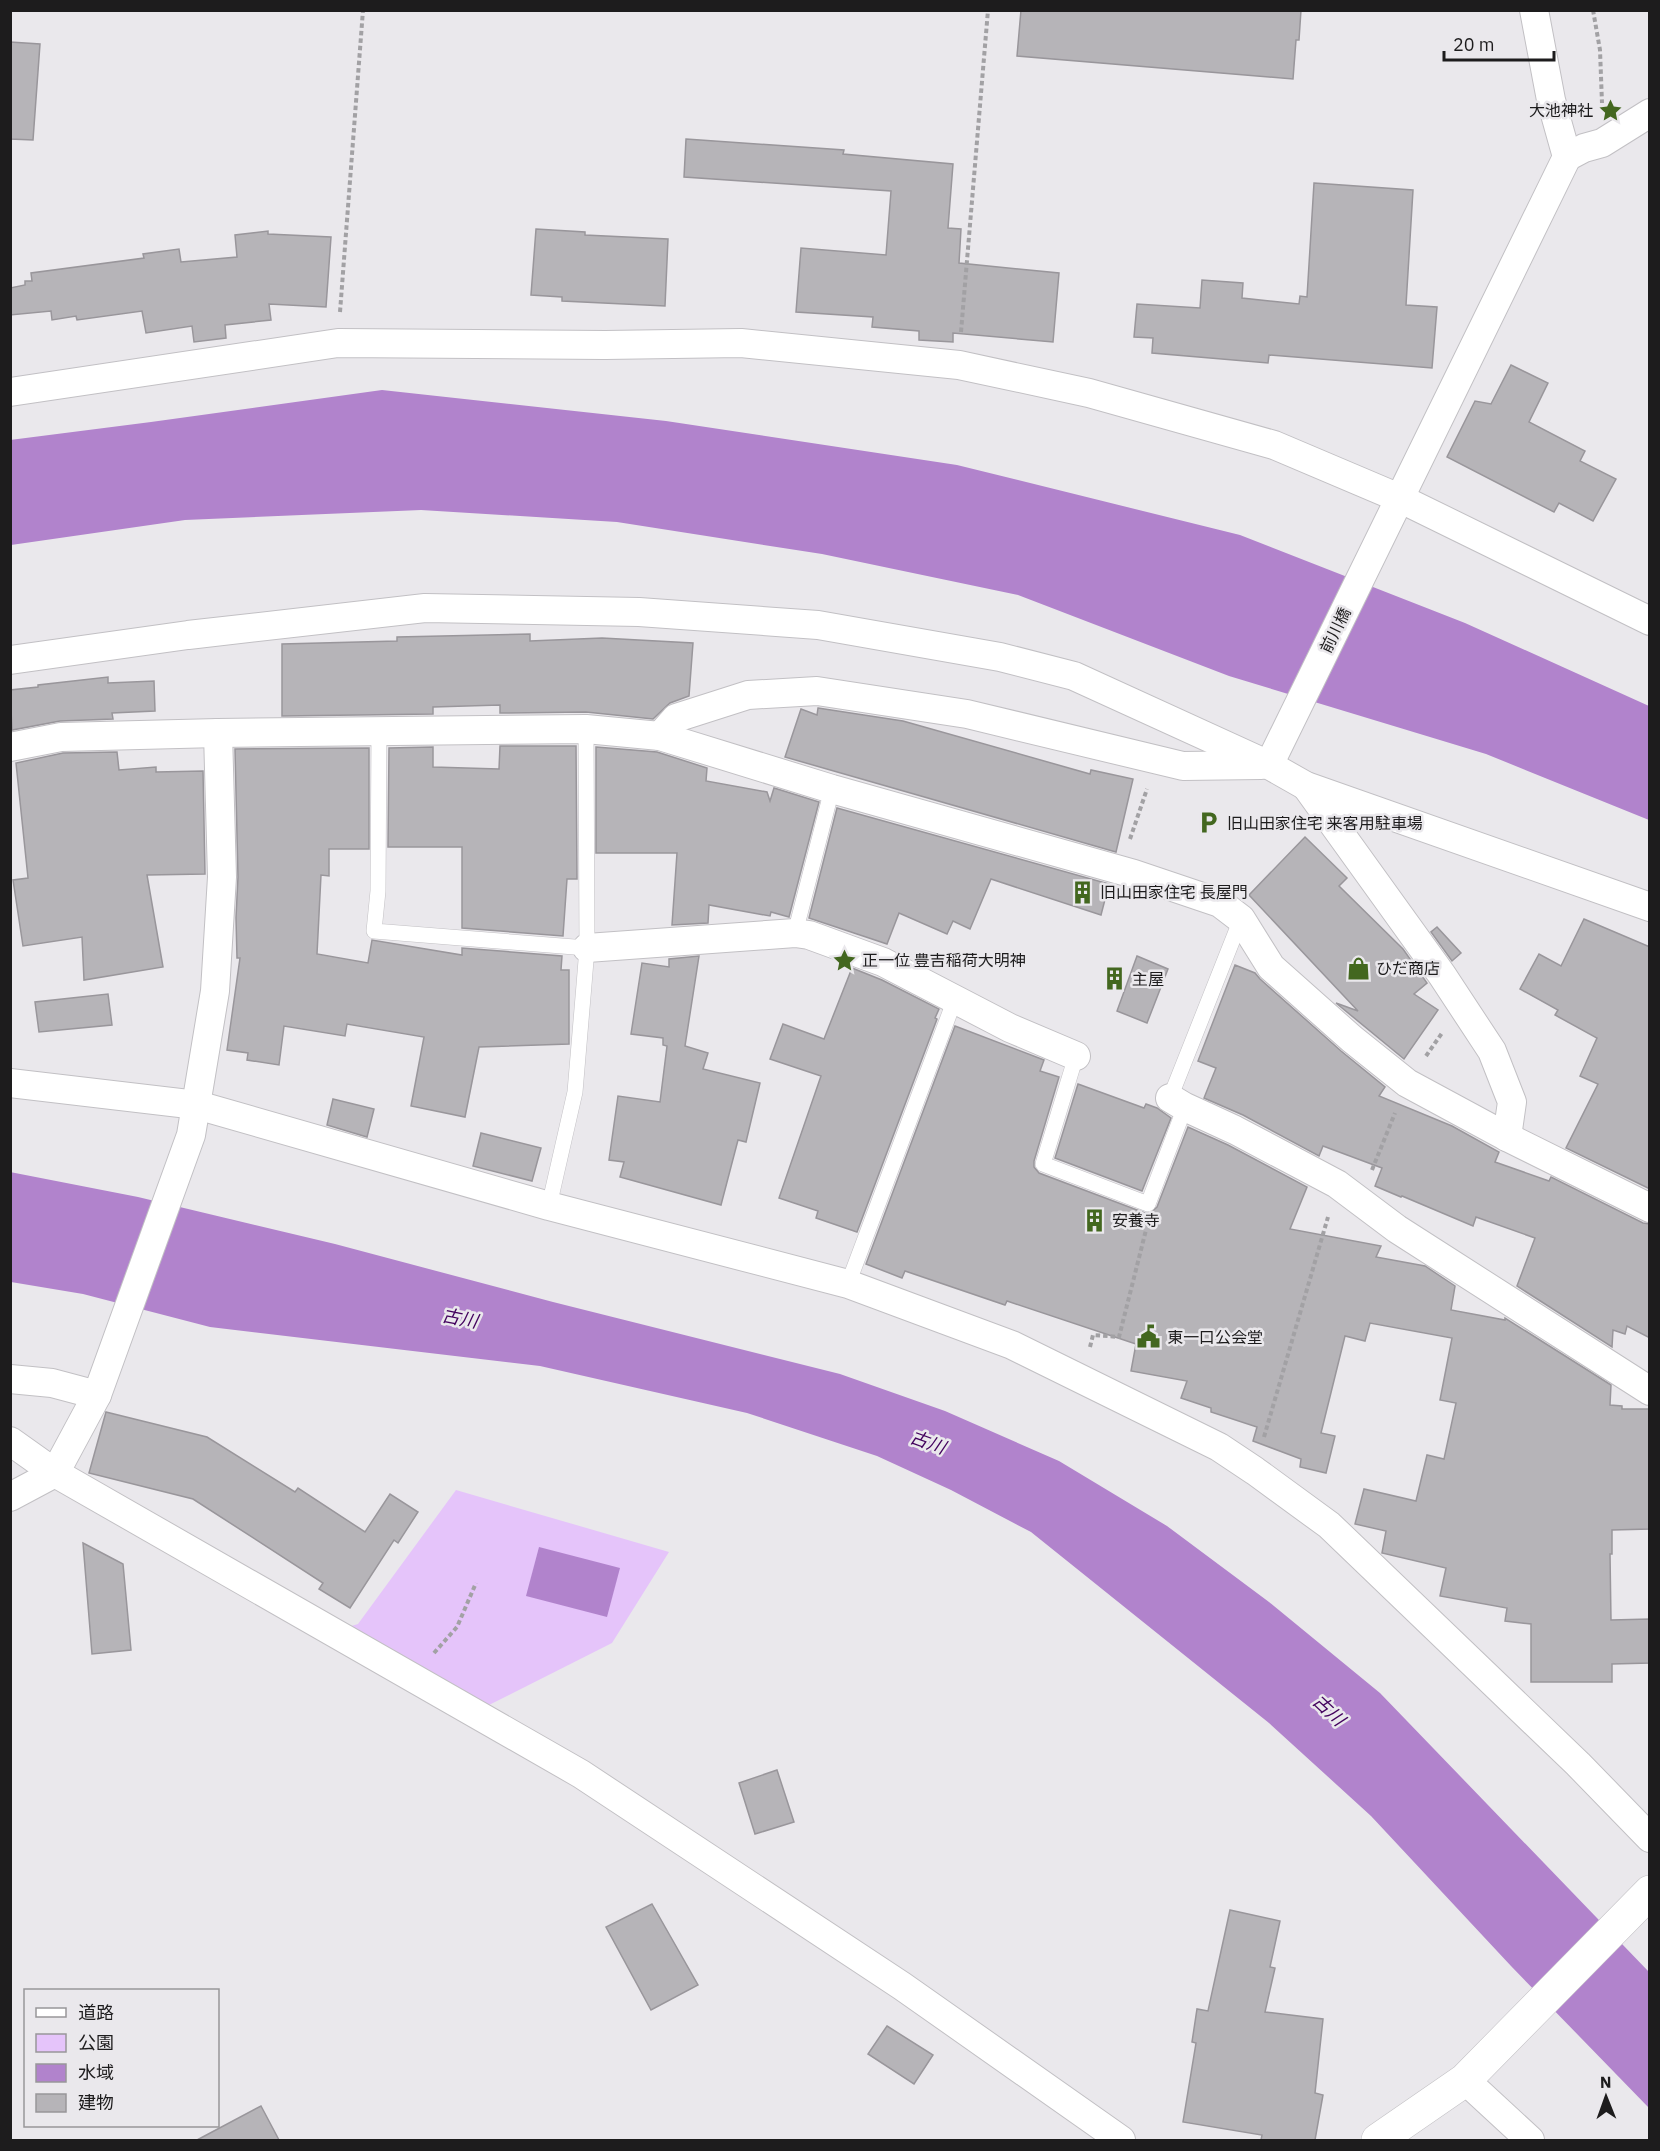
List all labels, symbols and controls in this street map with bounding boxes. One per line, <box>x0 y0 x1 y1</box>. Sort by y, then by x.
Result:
scale bar <box>1444 24 1554 62</box>
text: 20 m <box>1453 33 1495 56</box>
place icon: 大池神社 <box>1598 97 1624 123</box>
place label: 大池神社 <box>1529 100 1593 120</box>
street label: 前川橋 <box>1315 604 1355 656</box>
parking icon: 旧山田家住宅 来客用駐車場 <box>1196 810 1222 836</box>
place label: 旧山田家住宅 来客用駐車場 <box>1227 813 1423 833</box>
building icon: 旧山田家住宅 長屋門 <box>1069 879 1095 905</box>
place label: 旧山田家住宅 長屋門 <box>1100 882 1248 902</box>
place icon: 正一位 豊吉稲荷大明神 <box>831 947 857 973</box>
place label: 正一位 豊吉稲荷大明神 <box>862 950 1026 970</box>
shop icon: ひだ商店 <box>1345 955 1371 981</box>
place label: ひだ商店 <box>1376 958 1440 978</box>
building icon: 主屋 <box>1101 966 1127 992</box>
place label: 主屋 <box>1132 969 1164 989</box>
building icon: 安養寺 <box>1081 1207 1107 1233</box>
place label: 安養寺 <box>1112 1210 1160 1230</box>
water label: 古川 <box>440 1303 482 1333</box>
public building icon: 東一口公会堂 <box>1136 1324 1162 1350</box>
place label: 東一口公会堂 <box>1167 1327 1263 1347</box>
water label: 古川 <box>907 1425 951 1460</box>
water label: 古川 <box>1308 1689 1351 1732</box>
legend <box>24 1989 219 2127</box>
text: 道路 <box>78 2001 114 2024</box>
text: 公園 <box>78 2031 114 2054</box>
text: 水域 <box>78 2061 114 2084</box>
north arrow <box>1576 2067 1636 2127</box>
text: N <box>1600 2072 1612 2092</box>
text: 建物 <box>78 2091 114 2114</box>

